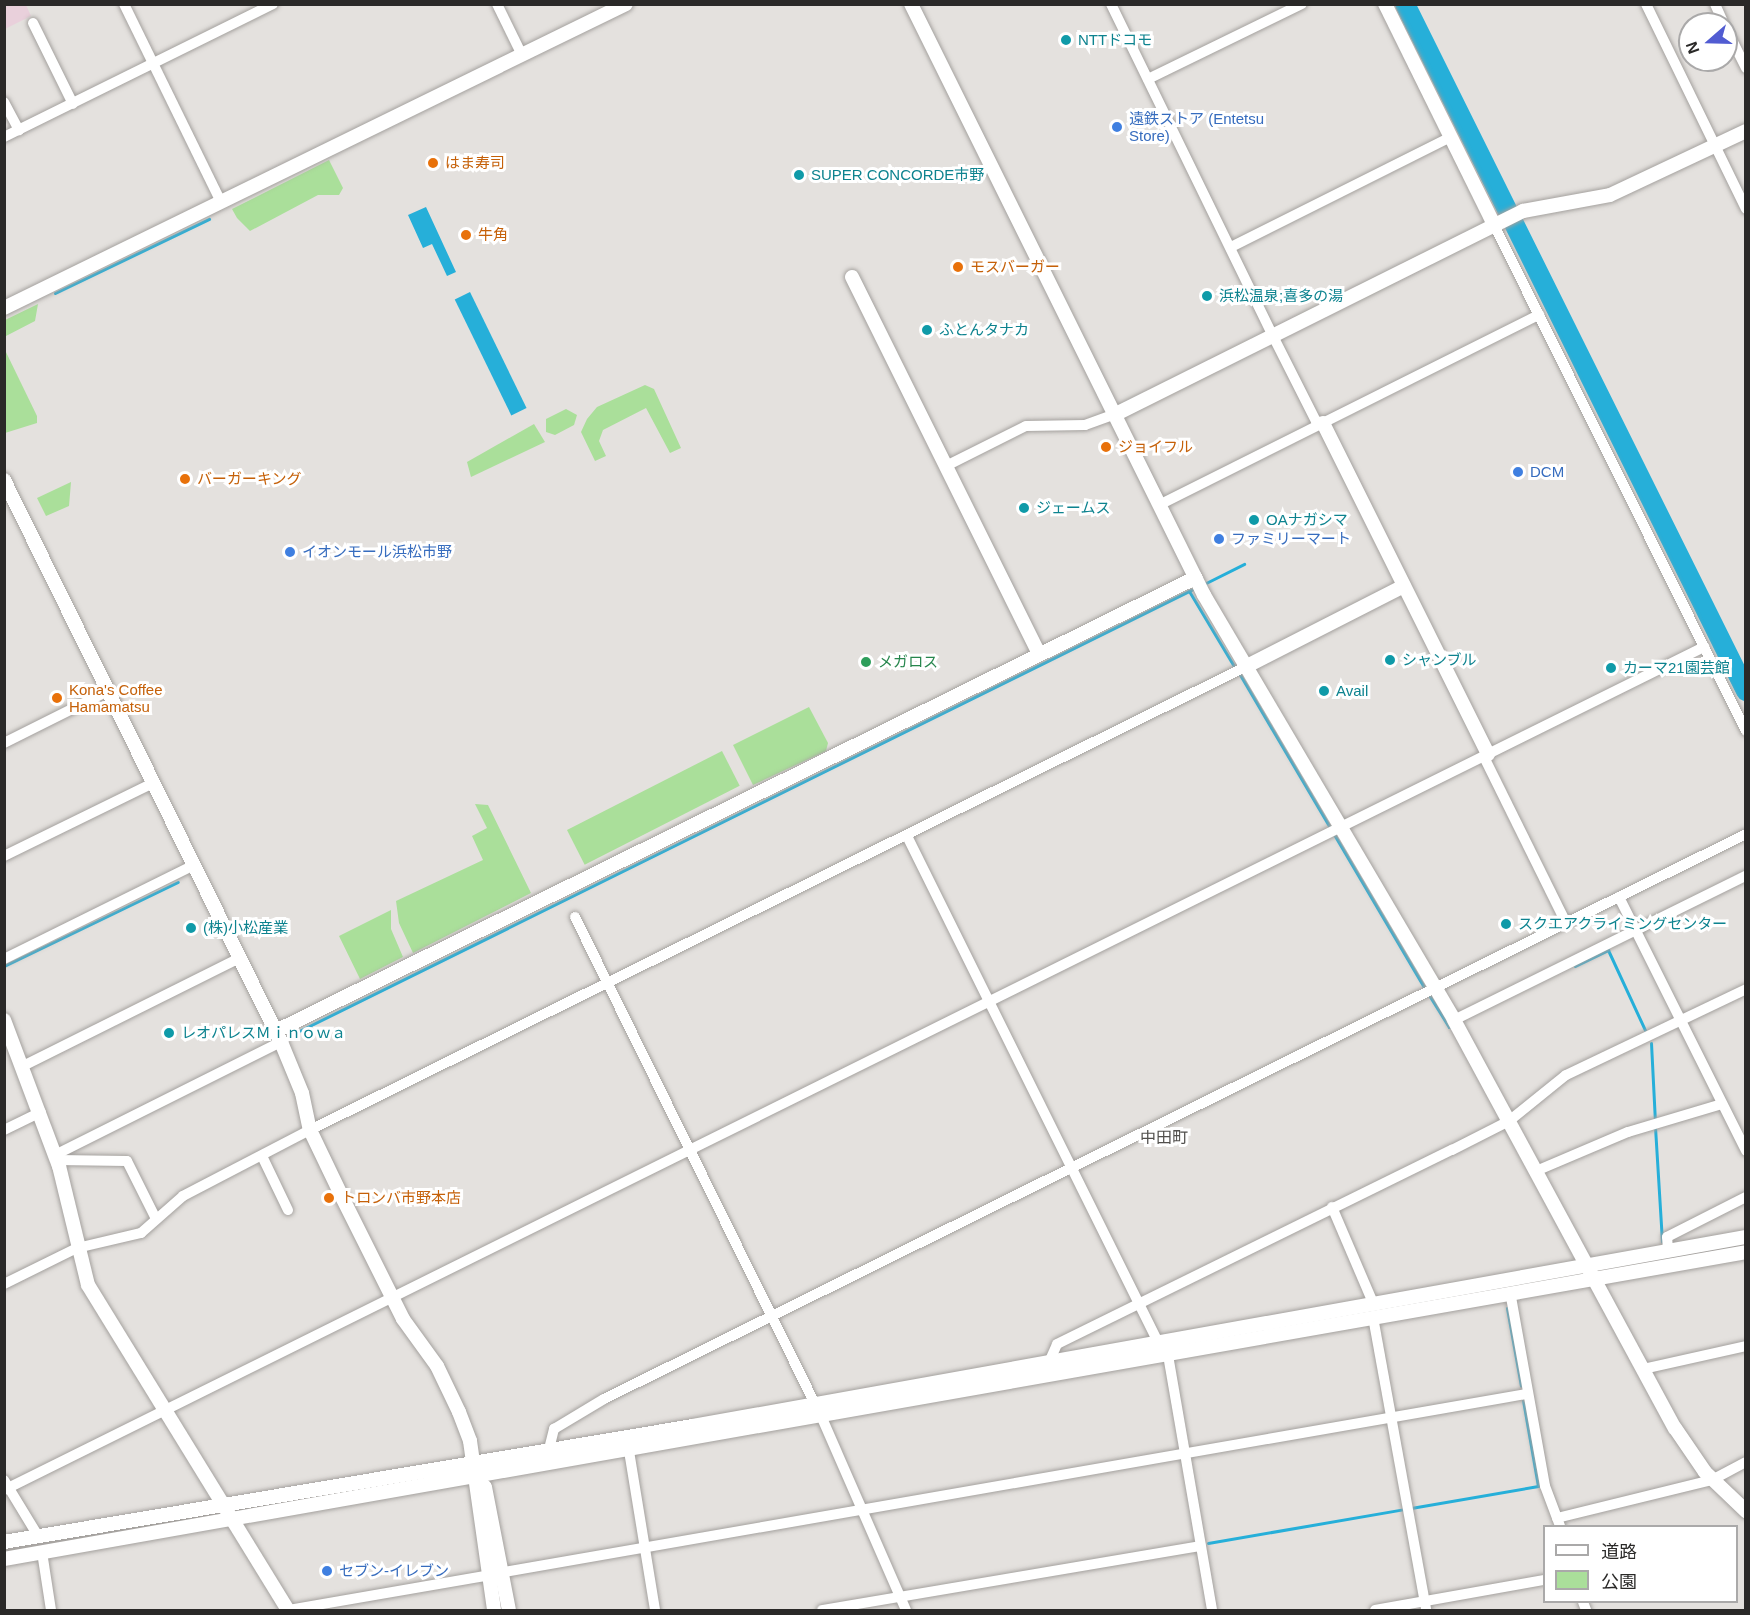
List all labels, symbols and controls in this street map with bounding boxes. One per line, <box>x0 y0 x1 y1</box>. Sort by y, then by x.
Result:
north arrow <box>1678 12 1738 72</box>
place label: NTTドコモ <box>1078 31 1152 49</box>
marker: NTTドコモ <box>1059 33 1073 47</box>
text: N <box>1683 39 1702 56</box>
place label: 遠鉄ストア (Entetsu Store) <box>1129 109 1264 144</box>
marker: 遠鉄ストア (Entetsu Store) <box>1110 120 1124 134</box>
place label: はま寿司 <box>445 154 505 172</box>
marker: はま寿司 <box>426 156 440 170</box>
place label: SUPER CONCORDE市野 <box>811 166 984 184</box>
marker: SUPER CONCORDE市野 <box>792 168 806 182</box>
place label: 牛角 <box>478 226 508 244</box>
marker: 牛角 <box>459 228 473 242</box>
place label: モスバーガー <box>970 258 1060 276</box>
marker: モスバーガー <box>951 260 965 274</box>
place label: 浜松温泉;喜多の湯 <box>1219 287 1343 305</box>
marker: 浜松温泉;喜多の湯 <box>1200 289 1214 303</box>
place label: ふとんタナカ <box>939 321 1029 339</box>
marker: ふとんタナカ <box>920 323 934 337</box>
place label: ジョイフル <box>1118 438 1193 456</box>
marker: ジョイフル <box>1099 440 1113 454</box>
place label: DCM <box>1530 463 1564 481</box>
marker: DCM <box>1511 465 1525 479</box>
place label: バーガーキング <box>197 470 302 488</box>
marker: バーガーキング <box>178 472 192 486</box>
place label: ジェームス <box>1036 499 1111 517</box>
marker: ジェームス <box>1017 501 1031 515</box>
place label: OAナガシマ <box>1266 511 1348 529</box>
marker: OAナガシマ <box>1247 513 1261 527</box>
place label: ファミリーマート <box>1231 530 1351 548</box>
marker: ファミリーマート <box>1212 532 1226 546</box>
place label: イオンモール浜松市野 <box>302 543 452 561</box>
marker: イオンモール浜松市野 <box>283 545 297 559</box>
place label: シャンブル <box>1402 651 1477 669</box>
place label: メガロス <box>878 653 938 671</box>
marker: シャンブル <box>1383 653 1397 667</box>
marker: メガロス <box>859 655 873 669</box>
place label: カーマ21園芸館 <box>1623 659 1730 677</box>
marker: カーマ21園芸館 <box>1604 661 1618 675</box>
place label: Kona's Coffee Hamamatsu <box>69 680 162 715</box>
place label: Avail <box>1336 682 1368 700</box>
marker: Avail <box>1317 684 1331 698</box>
marker: Kona's Coffee Hamamatsu <box>50 691 64 705</box>
place label: スクエアクライミングセンター <box>1518 915 1728 933</box>
marker: スクエアクライミングセンター <box>1499 917 1513 931</box>
place label: (株)小松産業 <box>203 919 288 937</box>
marker: (株)小松産業 <box>184 921 198 935</box>
place label: レオパレスＭｉｎｏｗａ <box>181 1024 346 1042</box>
marker: レオパレスＭｉｎｏｗａ <box>162 1026 176 1040</box>
district label: 中田町 <box>1140 1128 1188 1148</box>
place label: トロンバ市野本店 <box>341 1189 461 1207</box>
marker: トロンバ市野本店 <box>322 1191 336 1205</box>
legend <box>1543 1525 1738 1603</box>
text: 道路 <box>1601 1542 1637 1562</box>
place label: セブン-イレブン <box>339 1562 449 1580</box>
marker: セブン-イレブン <box>320 1564 334 1578</box>
text: 公園 <box>1601 1572 1637 1592</box>

